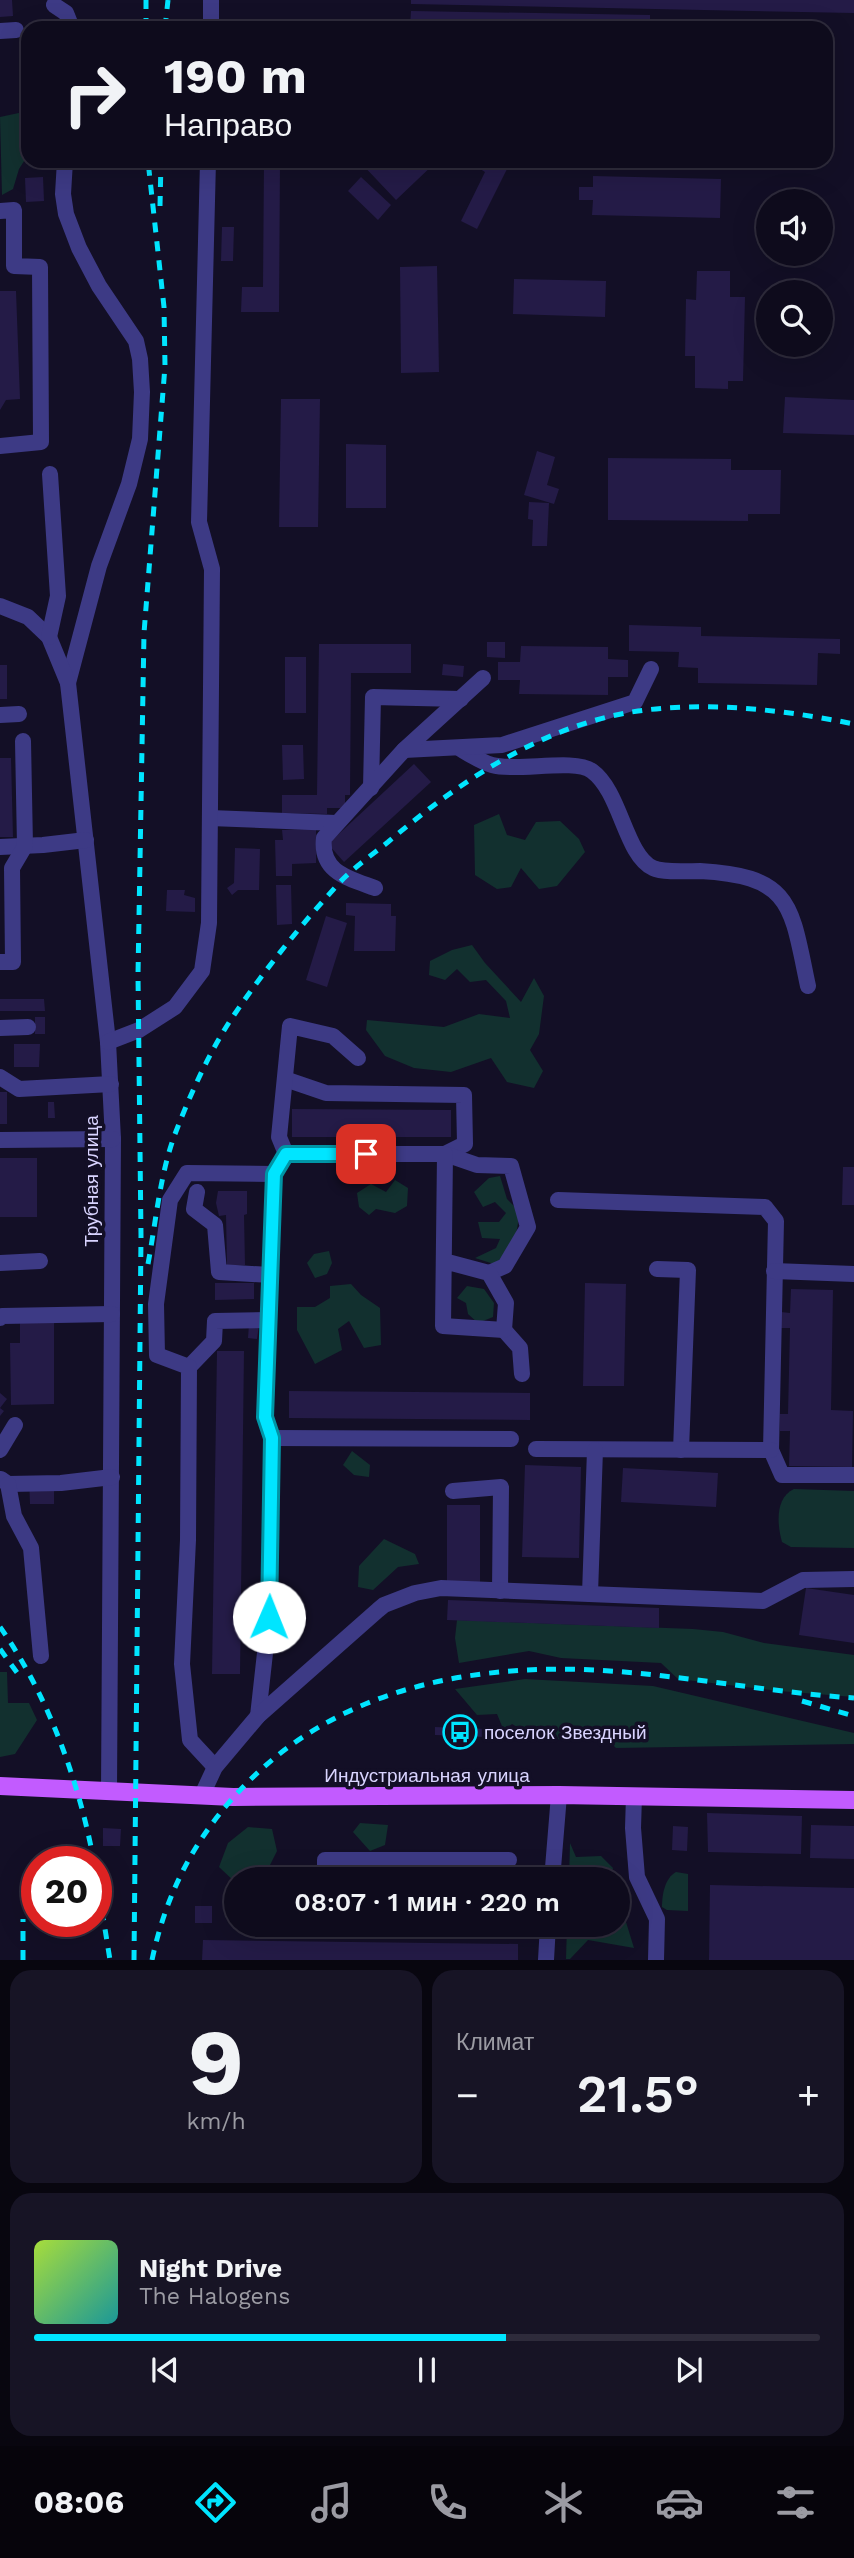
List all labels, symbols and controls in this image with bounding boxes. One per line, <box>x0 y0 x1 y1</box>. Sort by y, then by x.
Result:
text: 190 m <box>164 47 307 105</box>
icon: right <box>49 49 140 140</box>
text: Направо <box>164 106 292 144</box>
map controls <box>756 189 833 357</box>
button: sound <box>756 189 833 266</box>
button: search <box>756 280 833 357</box>
street label: Трубная улица <box>80 1115 103 1247</box>
pin <box>336 1124 396 1184</box>
icon: arrive <box>347 1135 385 1173</box>
position arrow <box>232 1580 306 1654</box>
bus stop icon: поселок Звездный <box>441 1713 479 1751</box>
place label: поселок Звездный <box>484 1721 647 1744</box>
street label: Индустриальная улица <box>324 1764 530 1787</box>
speed limit sign: 20 <box>21 1846 112 1937</box>
text: 08:07 · 1 мин · 220 m <box>294 1887 560 1917</box>
text: 9 <box>188 2009 244 2116</box>
text: Климат <box>456 2029 534 2056</box>
text: 21.5° <box>577 2064 699 2125</box>
text: − <box>456 2073 479 2117</box>
text: + <box>797 2073 820 2117</box>
text: km/h <box>186 2108 246 2135</box>
text: Night Drive <box>139 2253 282 2283</box>
text: The Halogens <box>139 2283 290 2310</box>
icon: previous <box>146 2351 184 2389</box>
icon: pause <box>408 2351 446 2389</box>
icon: next <box>670 2351 708 2389</box>
icon: directions <box>191 2478 240 2527</box>
icon: music <box>307 2478 356 2527</box>
icon: phone <box>423 2478 472 2527</box>
icon: climate <box>539 2478 588 2527</box>
icon: car <box>655 2478 704 2527</box>
icon: filters <box>771 2478 820 2527</box>
text: 08:06 <box>34 2483 124 2521</box>

